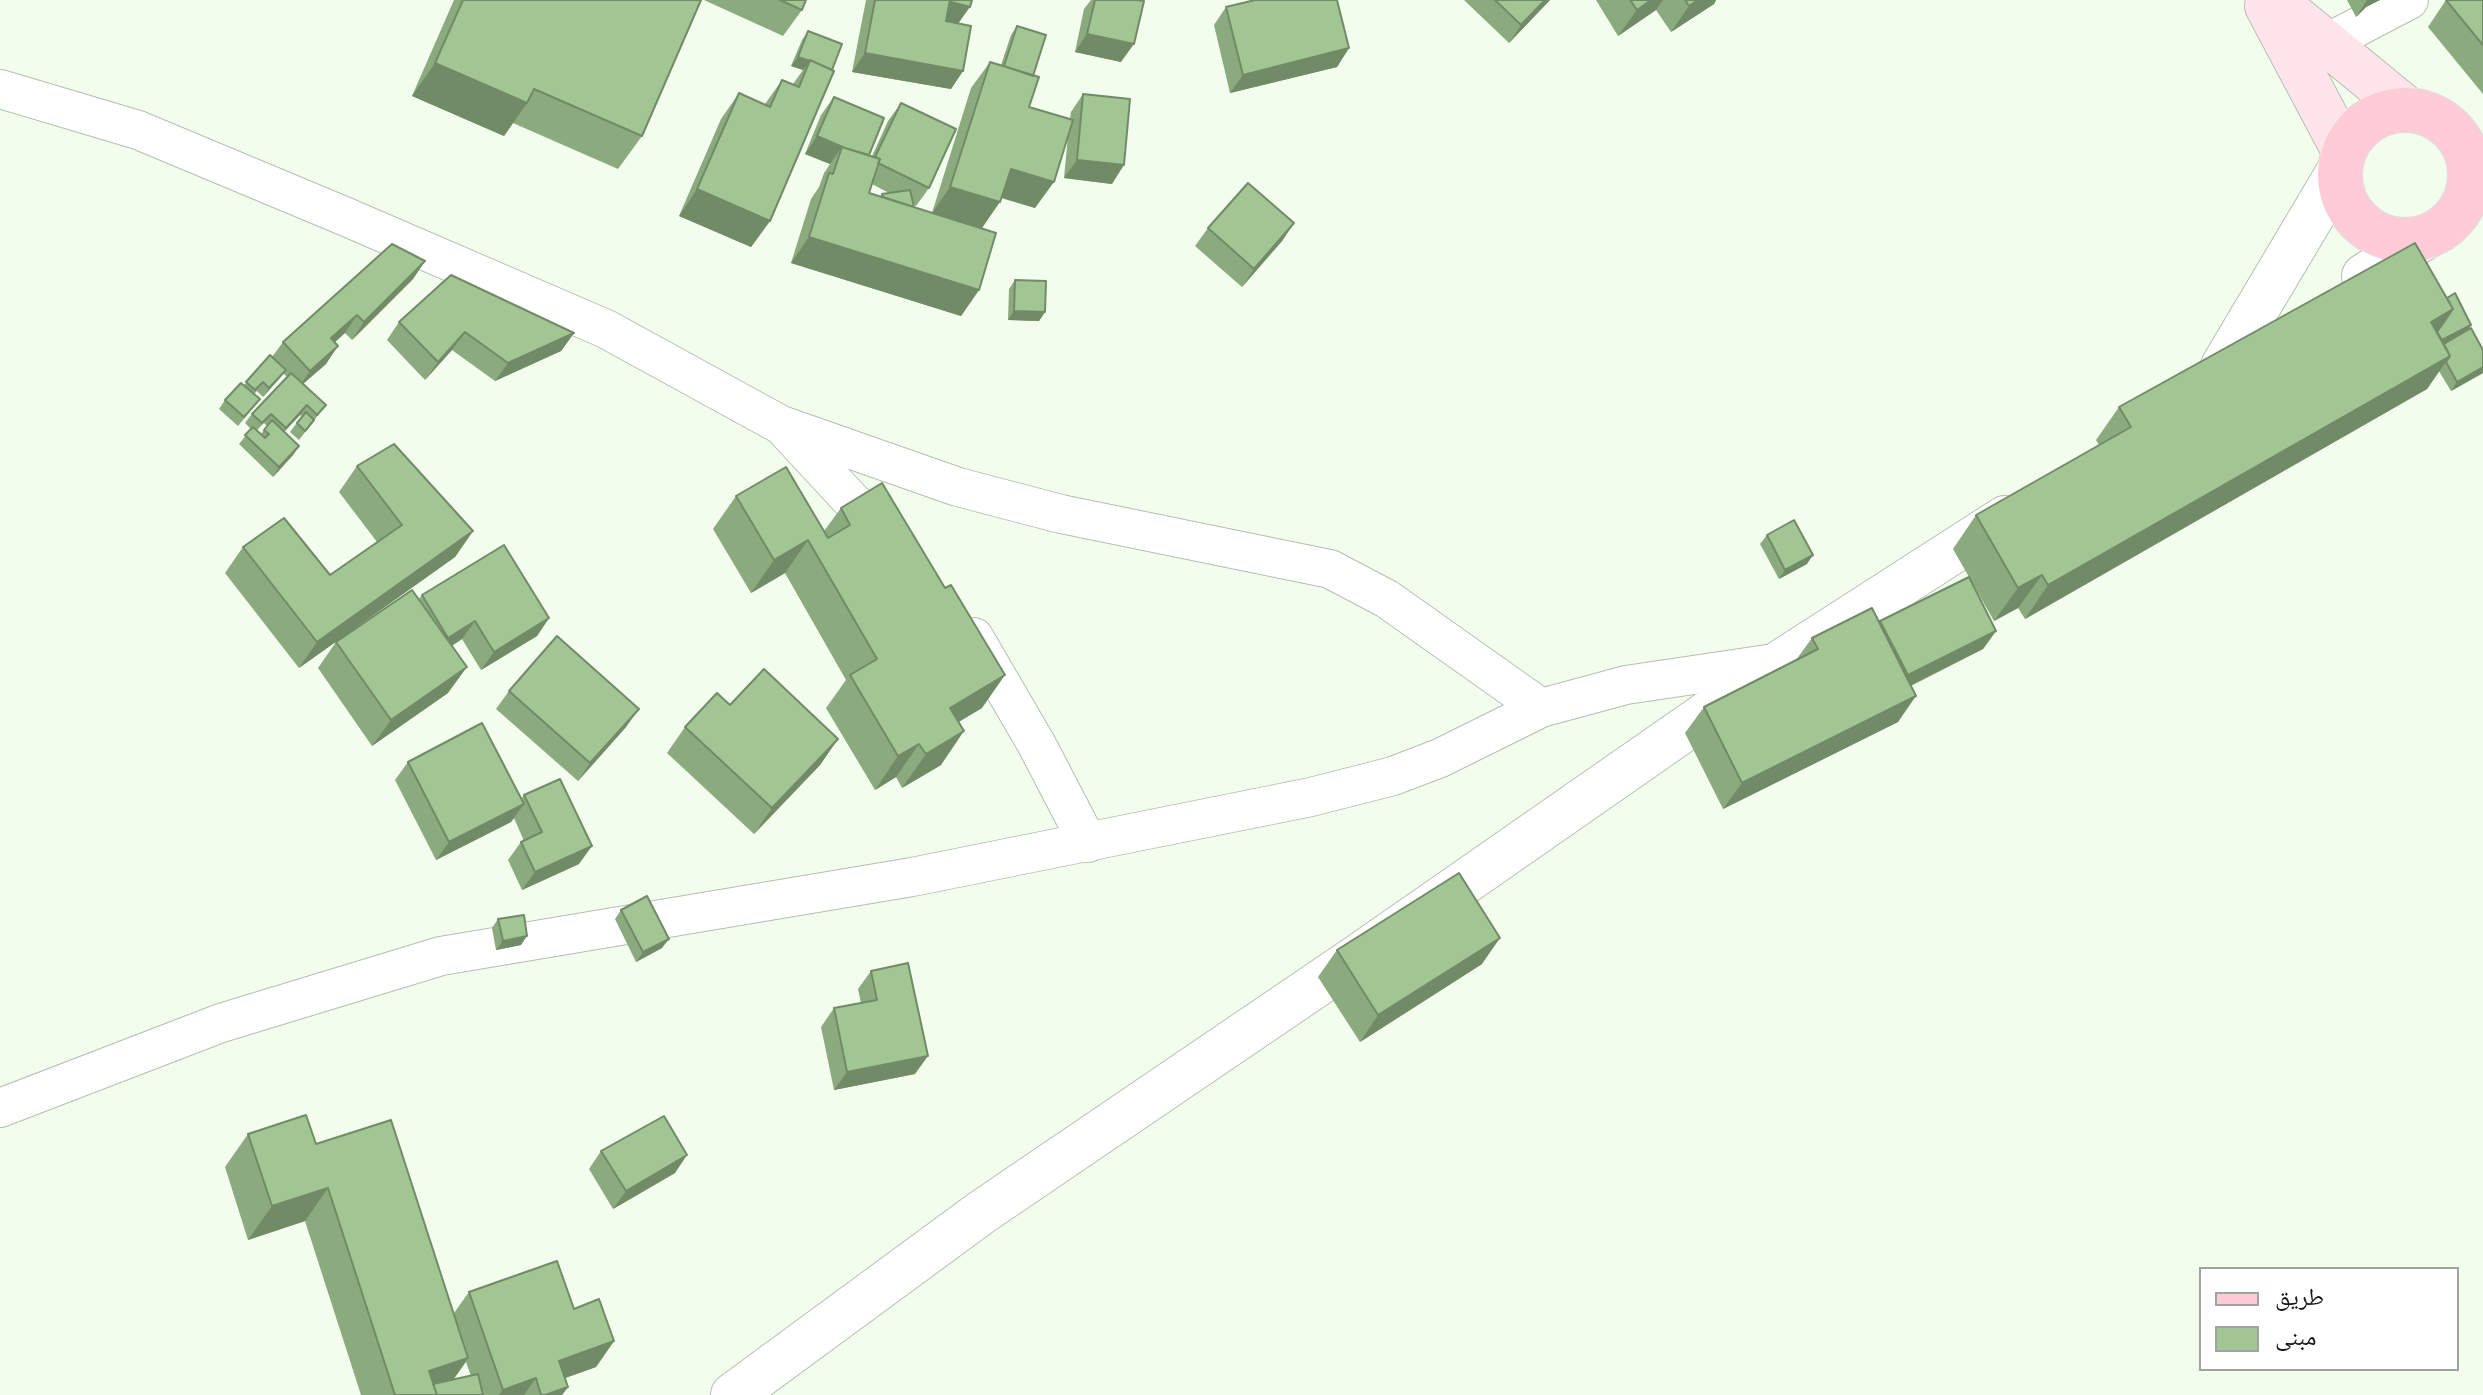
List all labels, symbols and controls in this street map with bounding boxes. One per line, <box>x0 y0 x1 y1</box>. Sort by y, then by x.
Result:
legend <box>2199 1267 2459 1371</box>
text: طريق <box>2275 1281 2324 1312</box>
text: مبنى <box>2275 1321 2316 1352</box>

